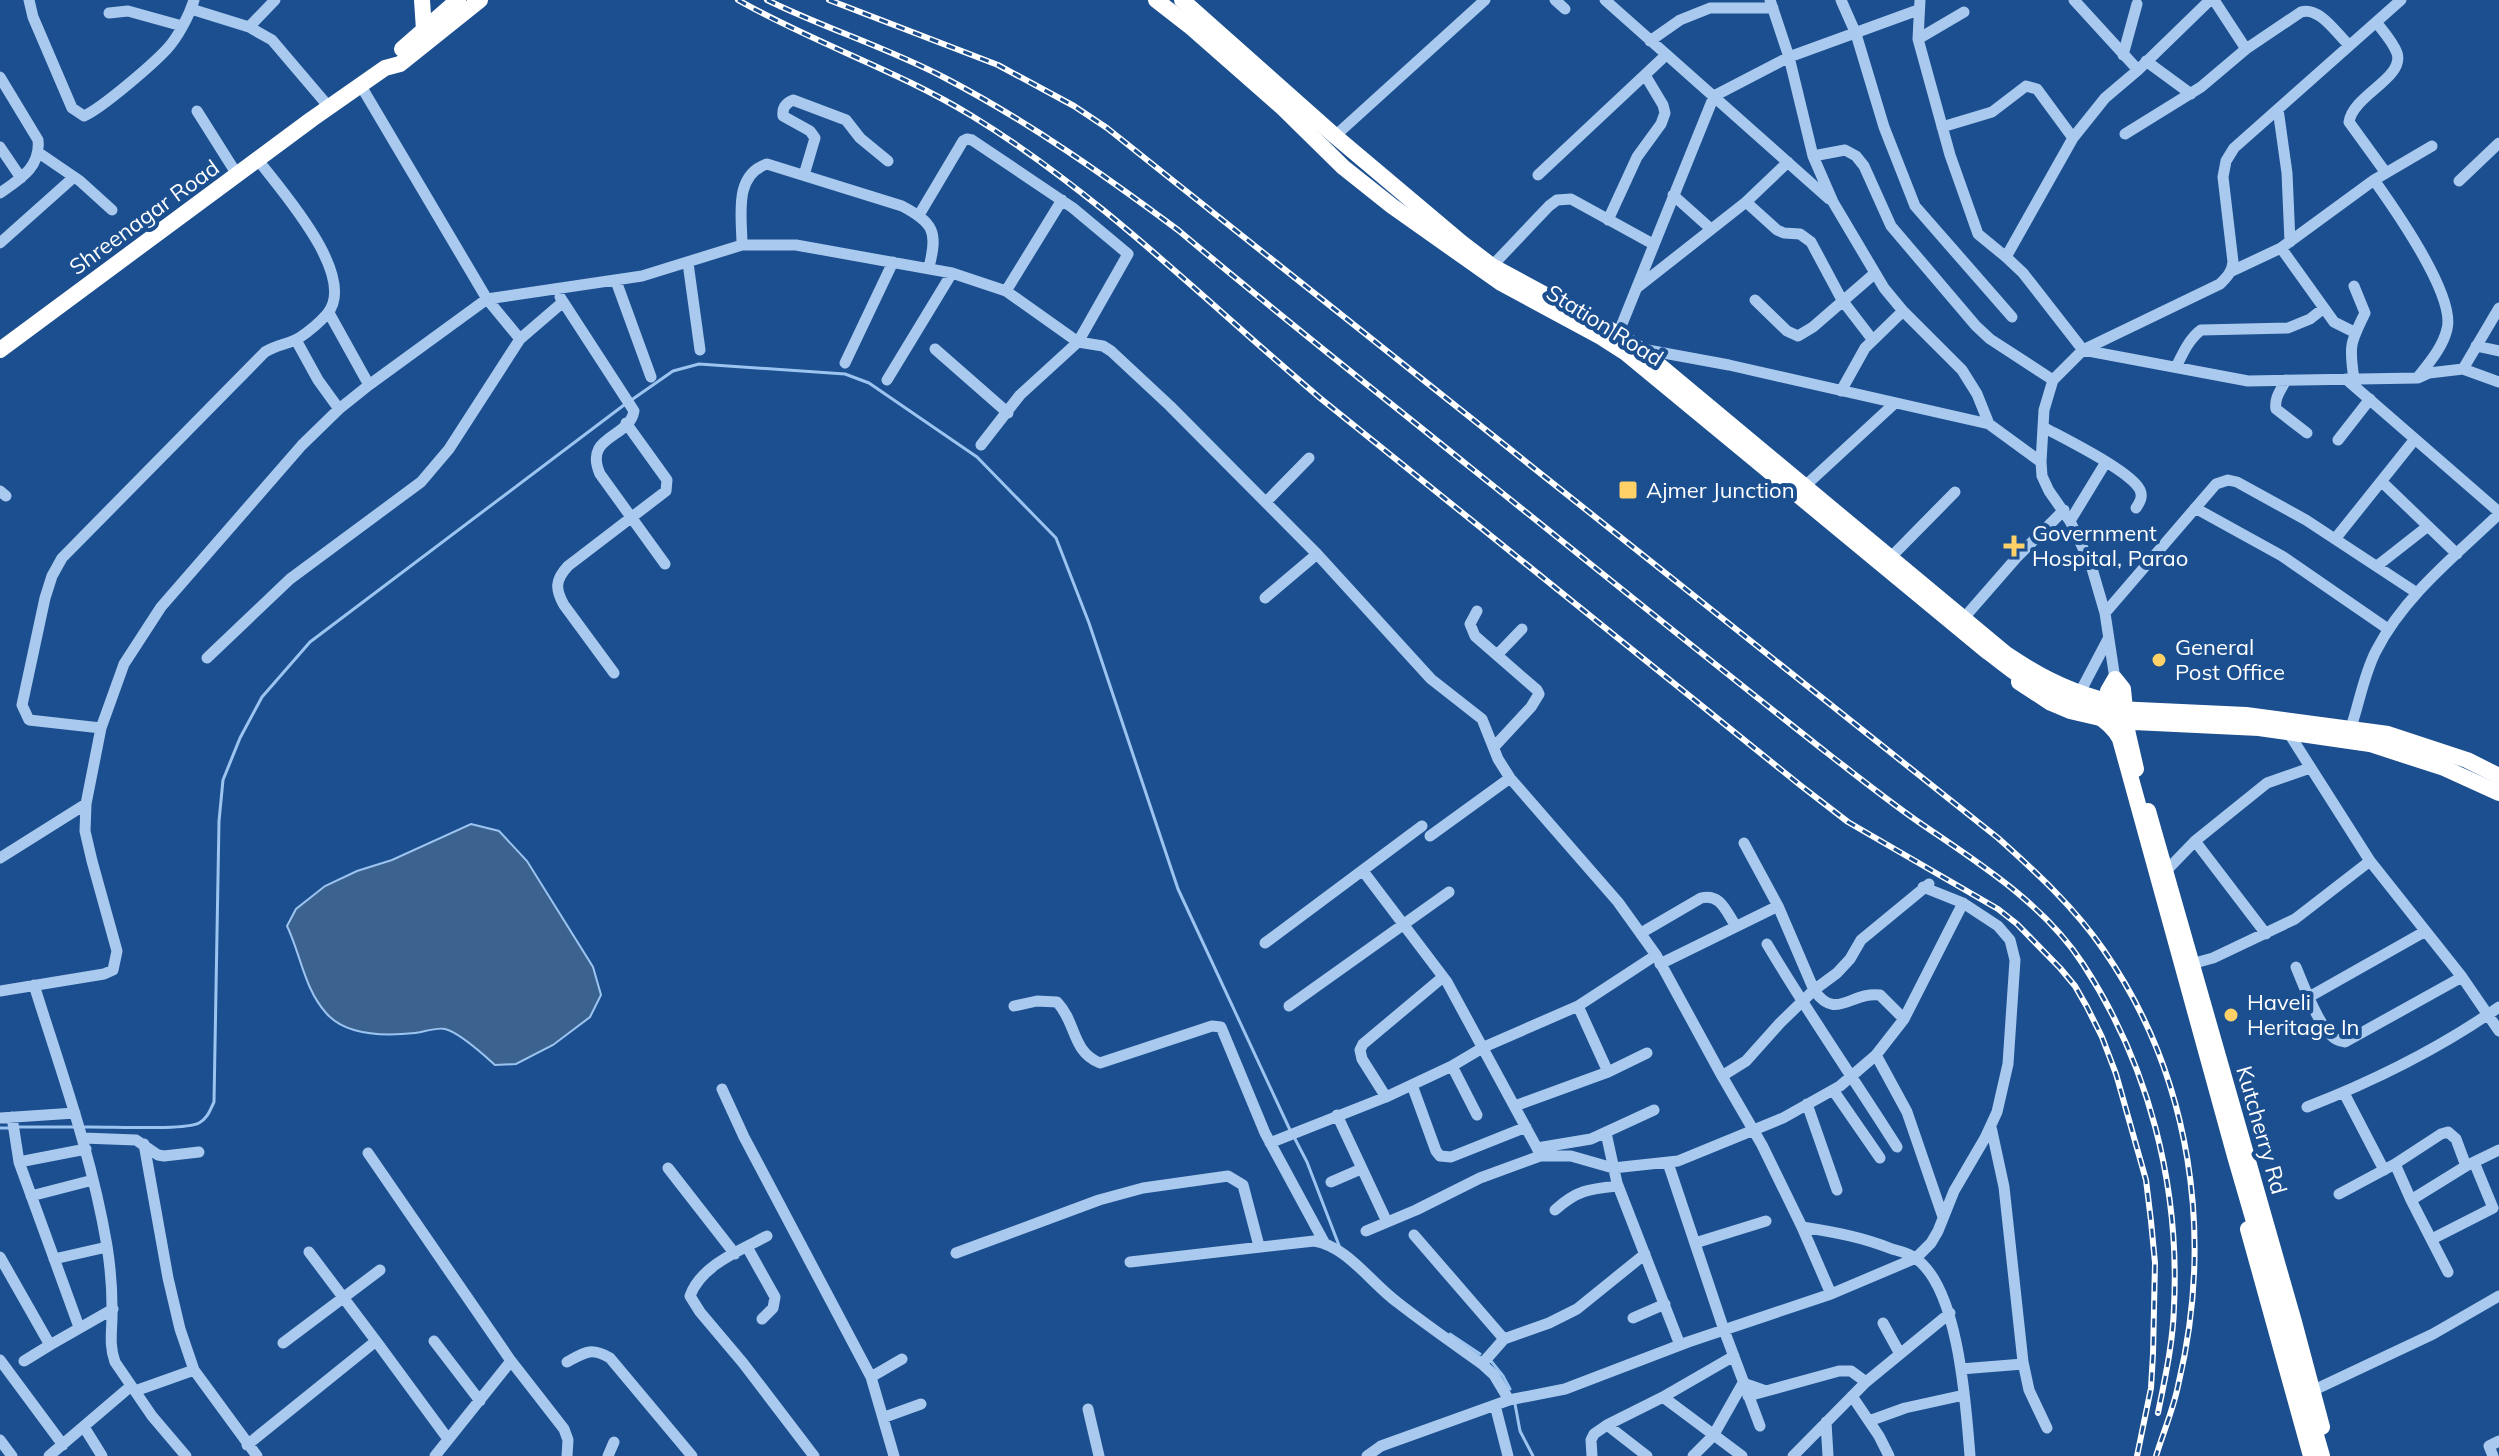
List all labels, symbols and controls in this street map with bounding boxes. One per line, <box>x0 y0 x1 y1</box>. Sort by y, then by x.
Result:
street label: Shreenagar Road <box>64 153 224 281</box>
street label: Station Road <box>1541 278 1669 372</box>
place label: Ajmer Junction <box>1646 476 1795 504</box>
marker: Ajmer Junction <box>1617 479 1639 501</box>
place label: Government Hospital, Parao <box>2032 519 2188 572</box>
marker: Government Hospital, Parao <box>2003 535 2025 557</box>
place label: General Post Office <box>2175 633 2285 686</box>
marker: General Post Office <box>2150 651 2168 669</box>
place label: Haveli Heritage In <box>2247 988 2360 1041</box>
marker: Haveli Heritage In <box>2222 1006 2240 1024</box>
street label: Kutcherry Rd <box>2230 1063 2294 1197</box>

